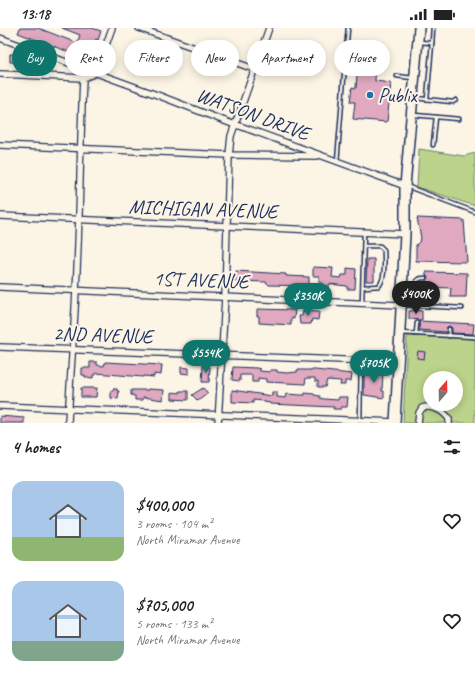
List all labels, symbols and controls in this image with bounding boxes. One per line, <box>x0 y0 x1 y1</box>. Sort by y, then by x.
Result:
text: 13:18 <box>20 5 50 24</box>
chip: Buy <box>12 40 57 76</box>
chip: Rent <box>65 40 116 76</box>
chip: Filters <box>124 40 183 76</box>
chip: New <box>191 40 239 76</box>
chip: Apartment <box>247 40 326 76</box>
chip: House <box>334 40 390 76</box>
street label: WATSON DRIVE <box>193 82 315 147</box>
place label: Publix <box>378 83 419 108</box>
marker: Publix <box>365 90 375 100</box>
street label: MICHIGAN AVENUE <box>128 194 280 224</box>
street label: 1ST AVENUE <box>153 266 251 294</box>
pin: $400K <box>388 281 444 315</box>
pin: $350K <box>280 283 336 317</box>
text: $400K <box>401 286 431 302</box>
text: $350K <box>293 288 323 304</box>
street label: 2ND AVENUE <box>53 321 156 349</box>
pin: $554K <box>178 340 234 374</box>
text: $554K <box>191 345 221 361</box>
pin: $705K <box>346 350 402 384</box>
text: $705K <box>359 355 389 371</box>
north arrow <box>423 371 463 411</box>
map controls <box>423 371 463 411</box>
icon: filters <box>441 436 463 458</box>
text: 4 homes <box>12 437 60 458</box>
text: $400,000 <box>136 495 193 516</box>
icon: home <box>44 497 92 545</box>
icon: heart <box>441 510 463 532</box>
text: 3 rooms · 104 m² <box>136 516 212 532</box>
text: North Miramar Avenue <box>136 532 240 548</box>
text: $705,000 <box>136 595 193 616</box>
icon: home <box>44 597 92 645</box>
icon: heart <box>441 610 463 632</box>
text: 5 rooms · 133 m² <box>136 616 212 632</box>
text: North Miramar Avenue <box>136 632 240 648</box>

